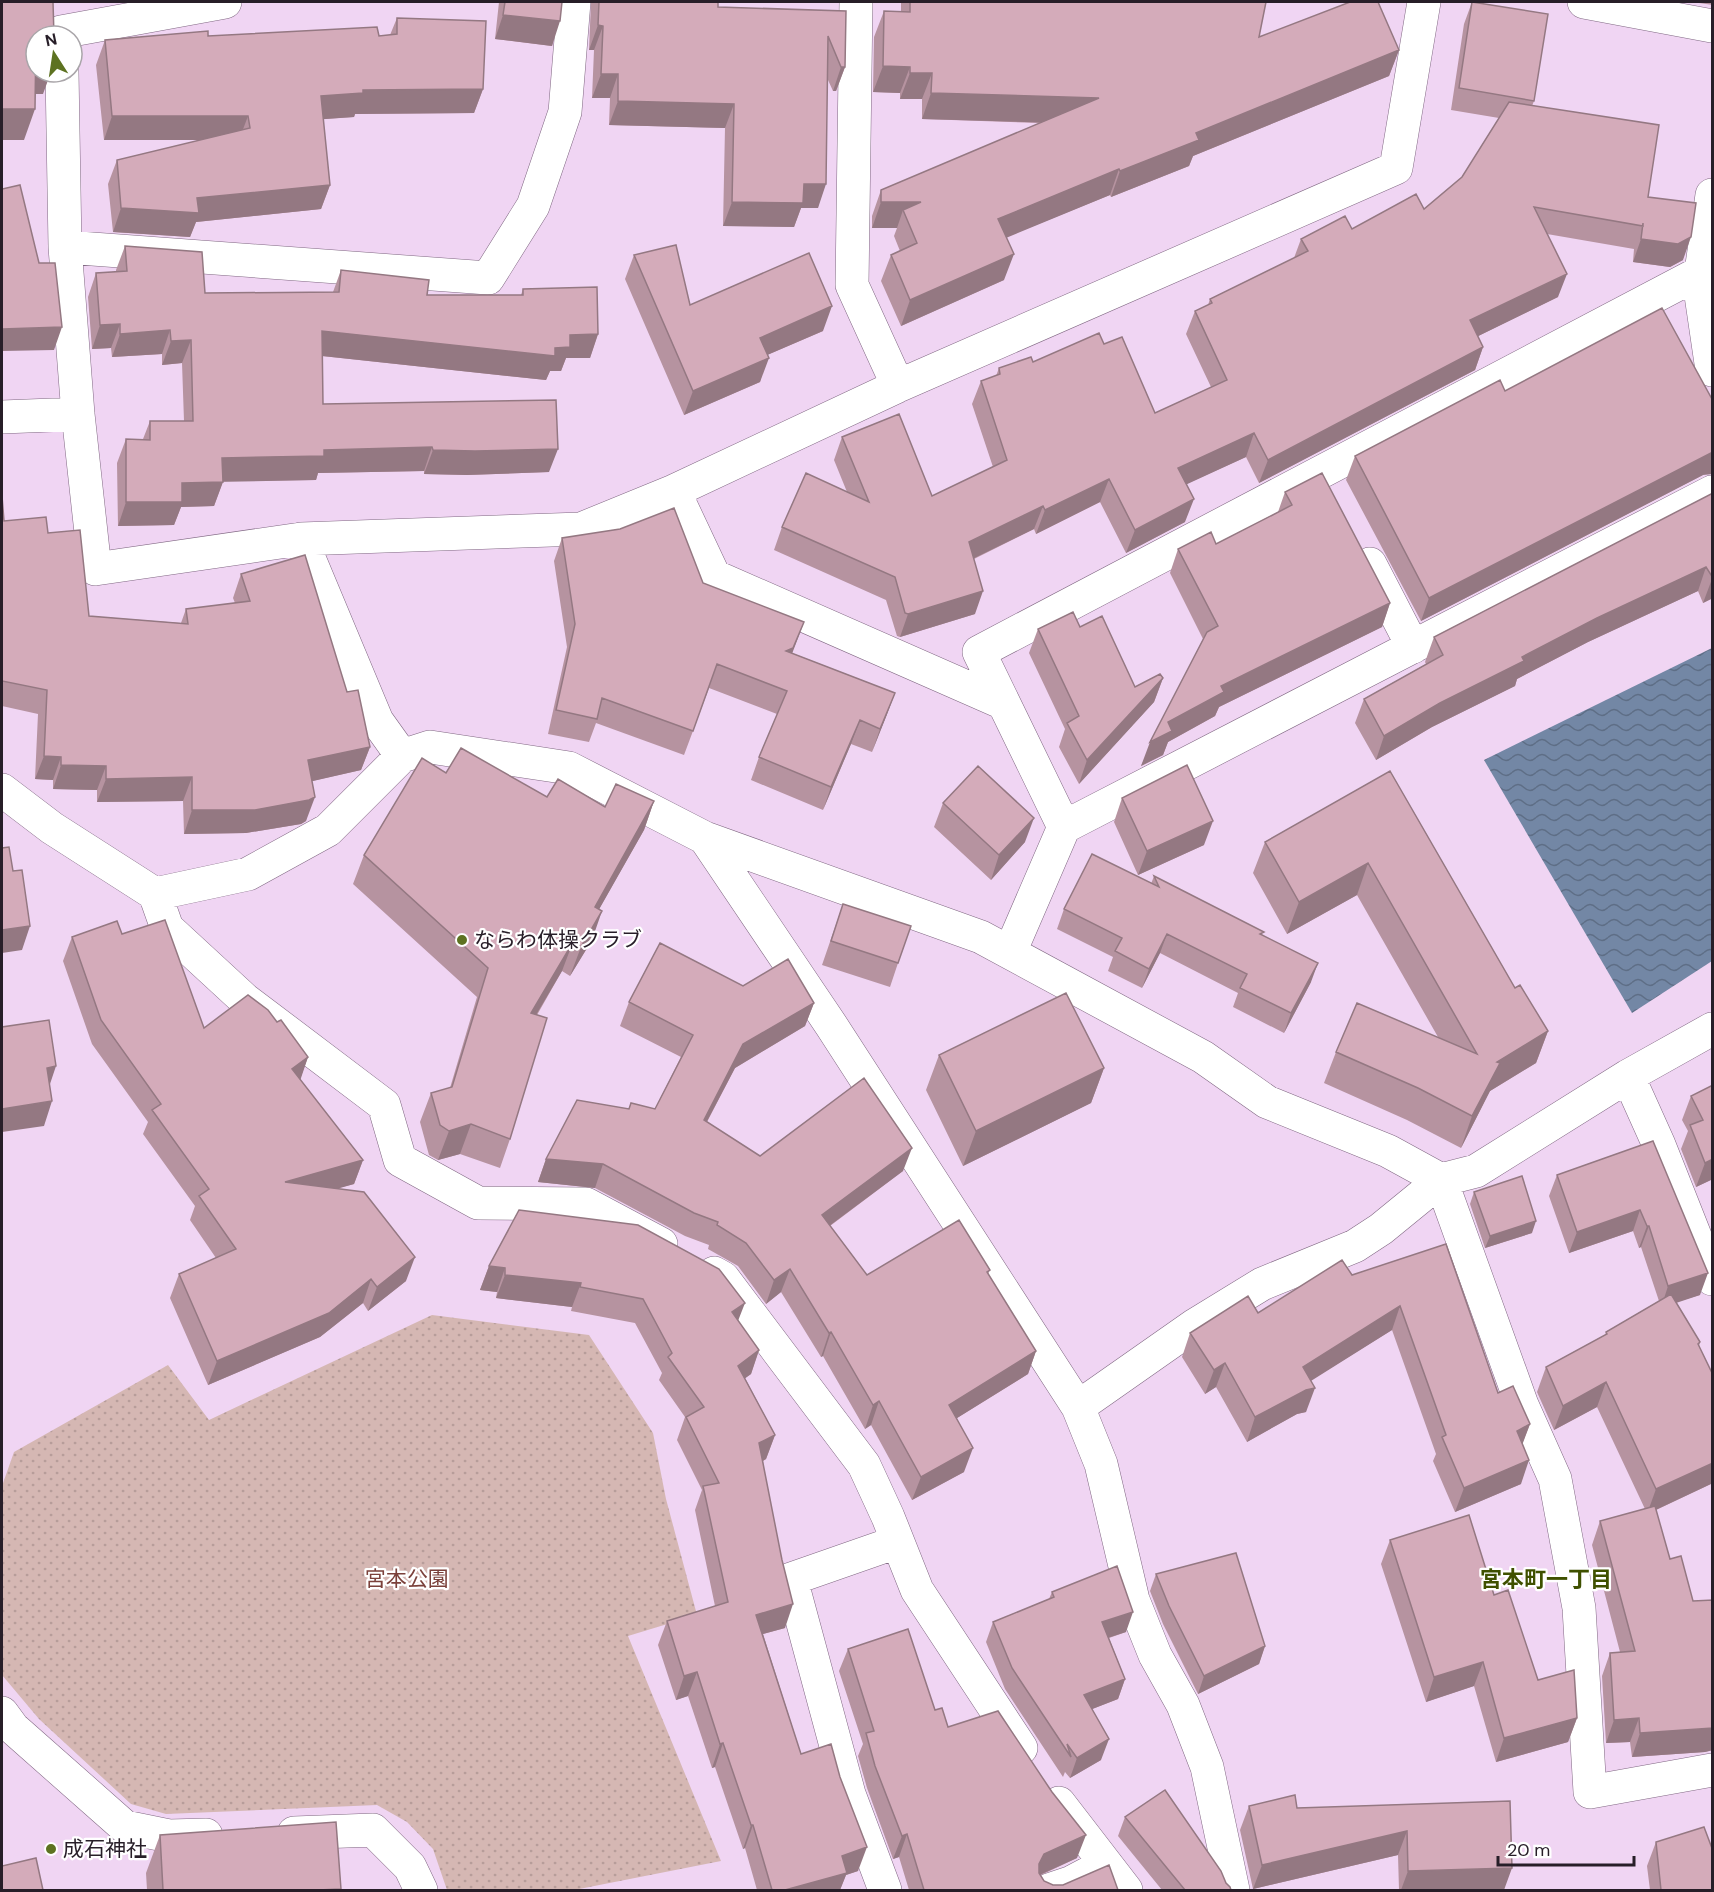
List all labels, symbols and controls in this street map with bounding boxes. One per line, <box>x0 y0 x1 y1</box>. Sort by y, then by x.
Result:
north arrow <box>24 24 84 84</box>
text: N <box>43 28 59 51</box>
place label: ならわ体操クラブ <box>474 926 642 954</box>
marker: ならわ体操クラブ <box>455 933 469 947</box>
park label: 宮本公園 <box>365 1565 449 1593</box>
district label: 宮本町一丁目 <box>1480 1565 1612 1594</box>
scale bar <box>1498 1829 1634 1867</box>
place label: 成石神社 <box>63 1835 147 1863</box>
text: 20 m <box>1507 1838 1550 1862</box>
marker: 成石神社 <box>44 1842 58 1856</box>

